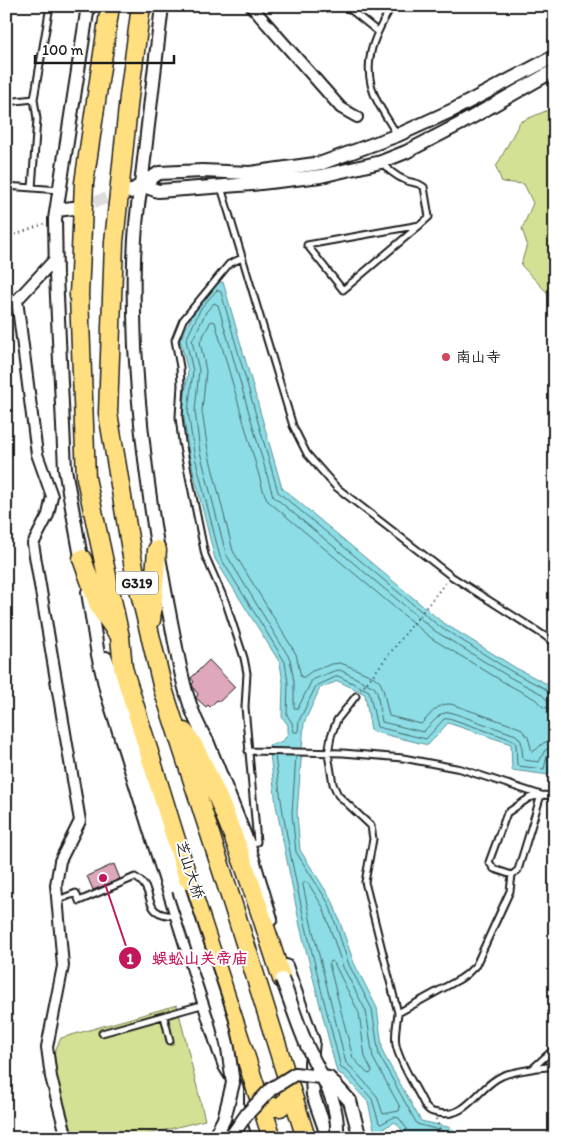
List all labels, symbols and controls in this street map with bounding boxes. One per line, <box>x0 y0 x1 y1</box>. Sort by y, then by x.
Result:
scale bar <box>35 32 174 64</box>
text: 100 m <box>42 41 84 59</box>
place label: 南山寺 <box>456 348 501 366</box>
marker: 南山寺 <box>440 351 452 363</box>
road number: G319 <box>116 572 158 594</box>
street label: 芝山大桥 <box>172 839 208 901</box>
callout: 蜈蚣山关帝庙 <box>117 943 258 974</box>
text: 蜈蚣山关帝庙 <box>152 949 248 968</box>
text: 1 <box>127 950 134 968</box>

